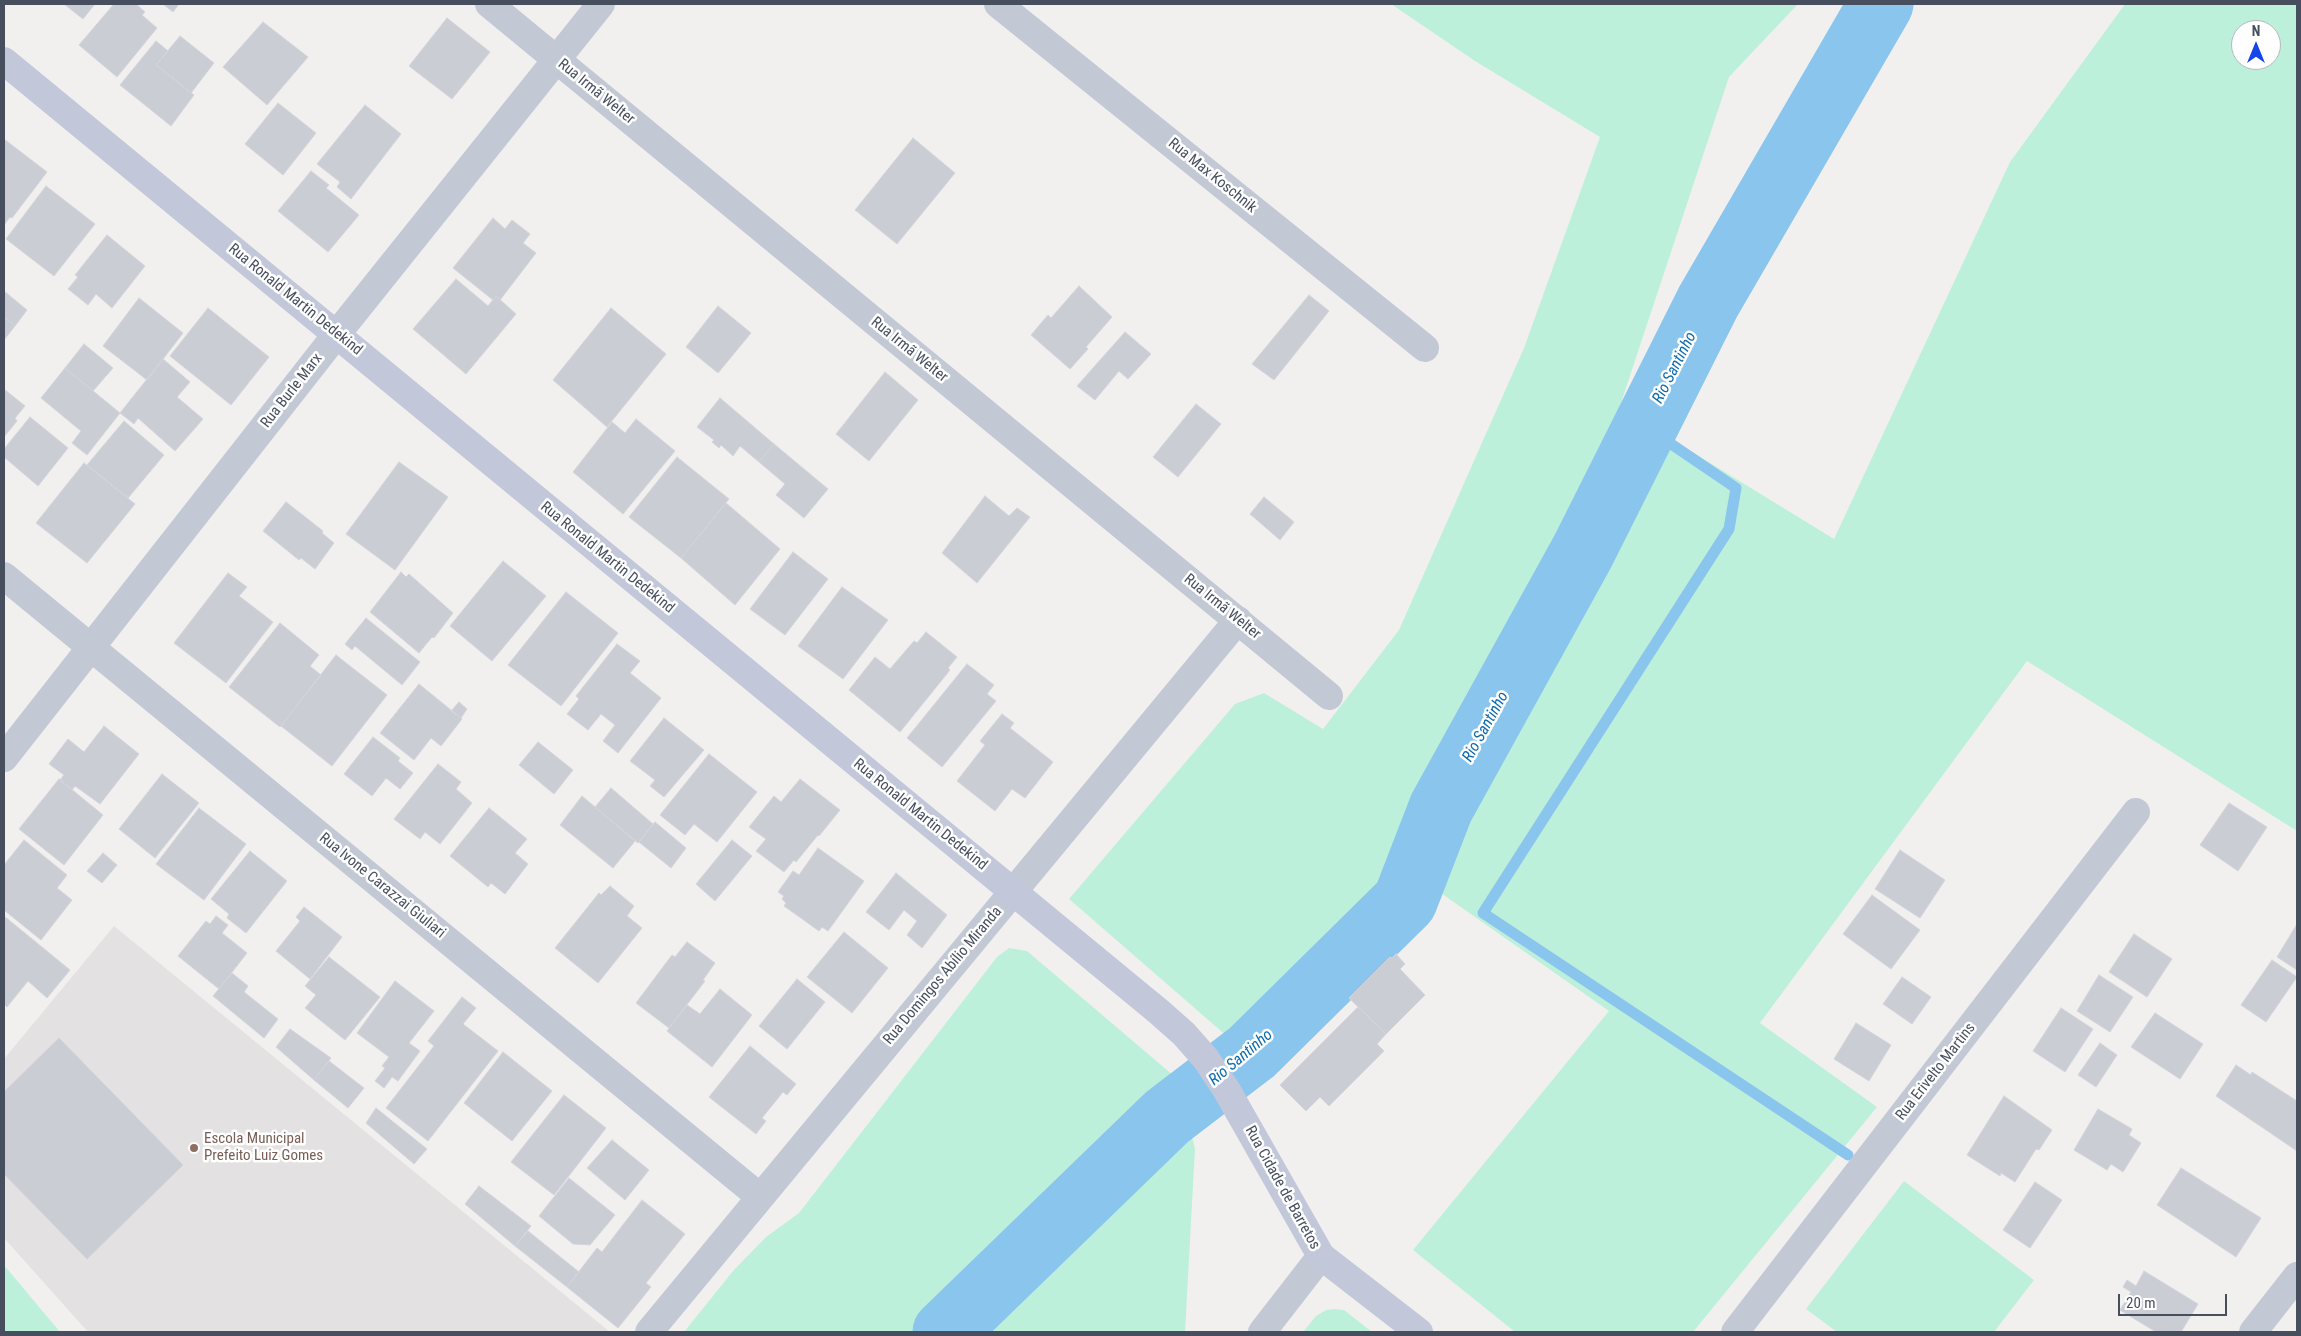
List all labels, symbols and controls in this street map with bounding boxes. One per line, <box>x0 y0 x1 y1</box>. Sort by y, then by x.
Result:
north arrow <box>2231 20 2281 70</box>
text: N <box>2252 23 2260 39</box>
street label: Rua Irmã Welter <box>554 55 638 129</box>
street label: Rua Max Koschnik <box>1164 135 1260 217</box>
street label: Rua Ronald Martin Dedekind <box>224 240 366 360</box>
street label: Rua Irmã Welter <box>867 313 951 387</box>
water label: Rio Santinho <box>1649 329 1701 407</box>
street label: Rua Burle Marx <box>257 350 327 432</box>
street label: Rua Ronald Martin Dedekind <box>536 498 678 618</box>
street label: Rua Irmã Welter <box>1180 570 1264 644</box>
water label: Rio Santinho <box>1459 689 1513 765</box>
street label: Rua Ronald Martin Dedekind <box>849 755 991 875</box>
street label: Rua Ivone Carazzai Giuliari <box>315 830 449 942</box>
street label: Rua Domingos Abílio Miranda <box>880 903 1006 1049</box>
street label: Rua Erivelto Martins <box>1892 1020 1980 1124</box>
water label: Rio Santinho <box>1205 1026 1277 1090</box>
street label: Rua Cidade de Barretos <box>1241 1123 1323 1253</box>
place label: Escola Municipal Prefeito Luiz Gomes <box>204 1130 323 1165</box>
marker: Escola Municipal Prefeito Luiz Gomes <box>188 1142 200 1154</box>
scale bar <box>2121 1284 2230 1316</box>
text: 20 m <box>2126 1294 2156 1312</box>

